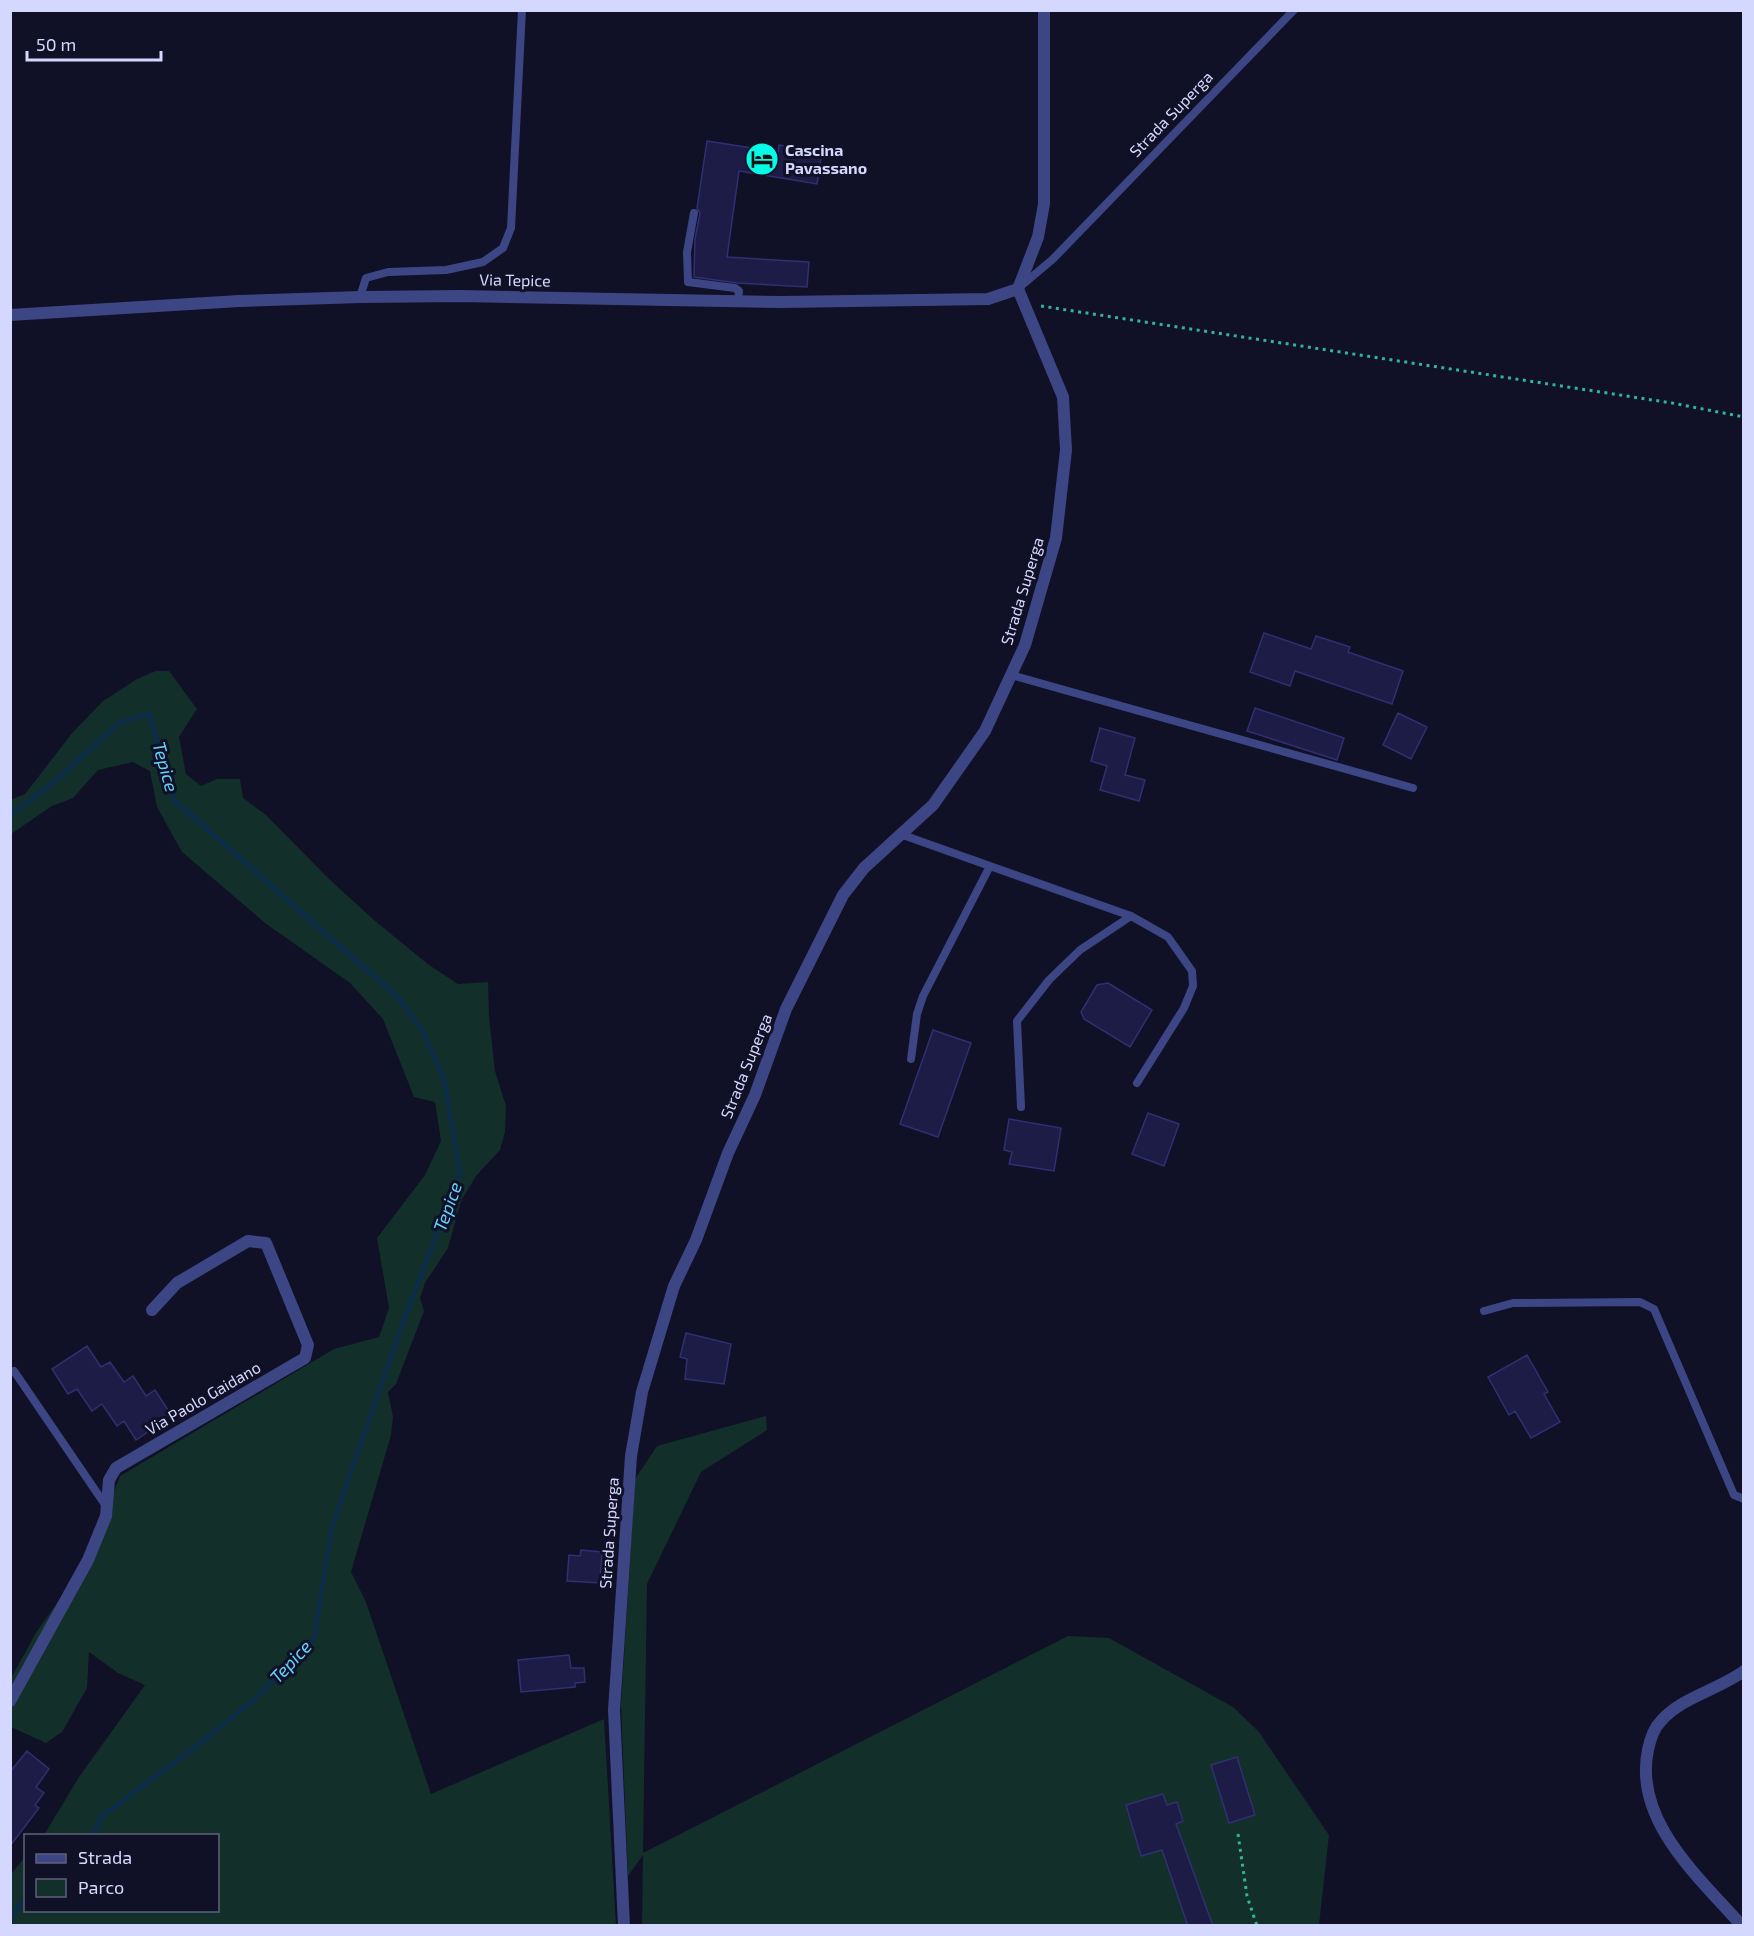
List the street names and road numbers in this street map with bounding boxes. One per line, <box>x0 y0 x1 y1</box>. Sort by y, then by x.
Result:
street label: Strada Superga <box>1125 67 1216 160</box>
street label: Via Tepice <box>479 269 551 290</box>
street label: Strada Superga <box>996 535 1047 647</box>
street label: Strada Superga <box>716 1010 775 1121</box>
street label: Via Paolo Gaidano <box>142 1357 264 1438</box>
street label: Strada Superga <box>595 1477 622 1589</box>

